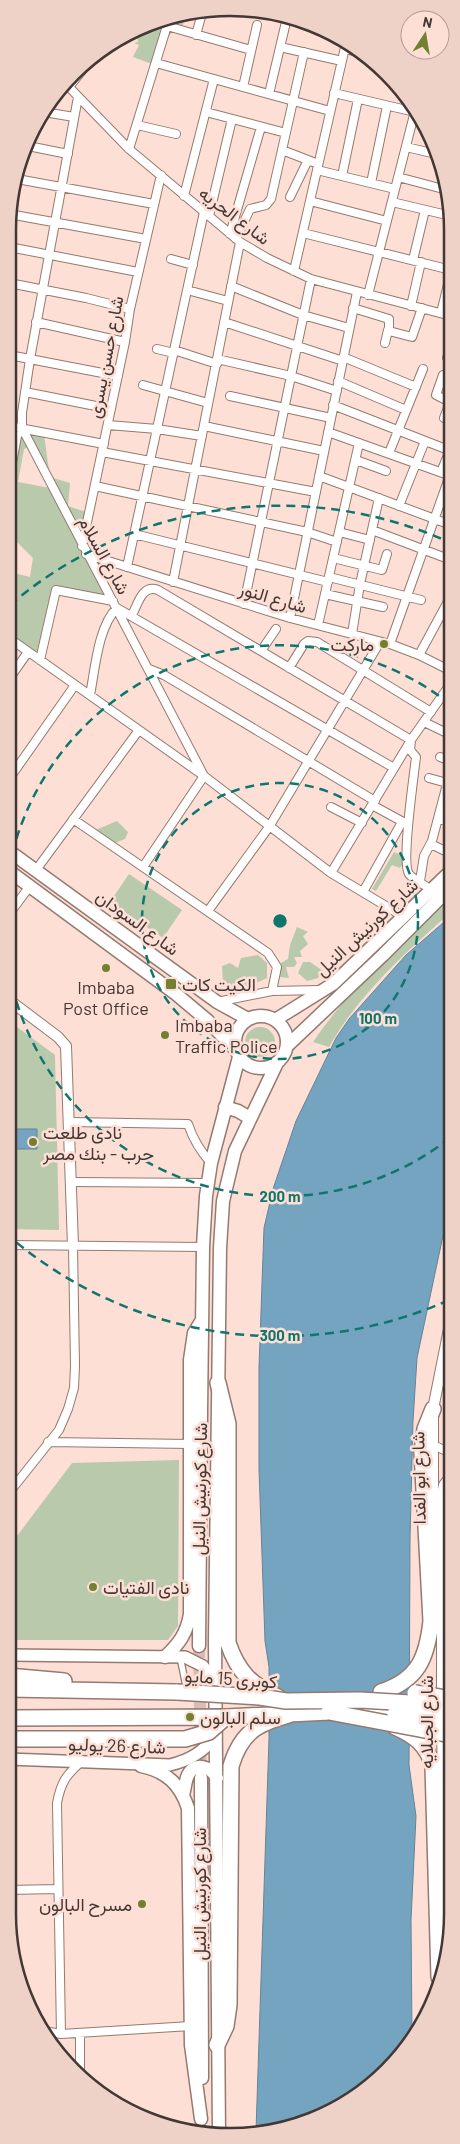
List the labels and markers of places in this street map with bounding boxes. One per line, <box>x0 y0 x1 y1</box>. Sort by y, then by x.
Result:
place label: ماركت <box>330 633 374 656</box>
marker: ماركت <box>378 638 390 650</box>
centre of rings <box>271 912 289 930</box>
marker: Imbaba Post Office <box>100 962 112 974</box>
place label: الکيت کات <box>182 973 256 995</box>
place label: Imbaba Post Office <box>63 976 149 1019</box>
marker: الکيت کات <box>164 977 178 991</box>
place label: Imbaba Traffic Police <box>175 1014 278 1057</box>
marker: Imbaba Traffic Police <box>159 1029 171 1041</box>
place label: نادى طلعت حرب - بنك مصر <box>42 1121 154 1165</box>
marker: نادى طلعت حرب - بنك مصر <box>27 1136 39 1148</box>
place label: نادى الفتيات <box>103 1576 190 1599</box>
marker: نادى الفتيات <box>87 1581 99 1593</box>
place label: سلم البالون <box>200 1706 281 1730</box>
marker: سلم البالون <box>184 1711 196 1723</box>
place label: مسرح البالون <box>39 1893 132 1917</box>
marker: مسرح البالون <box>136 1898 148 1910</box>

